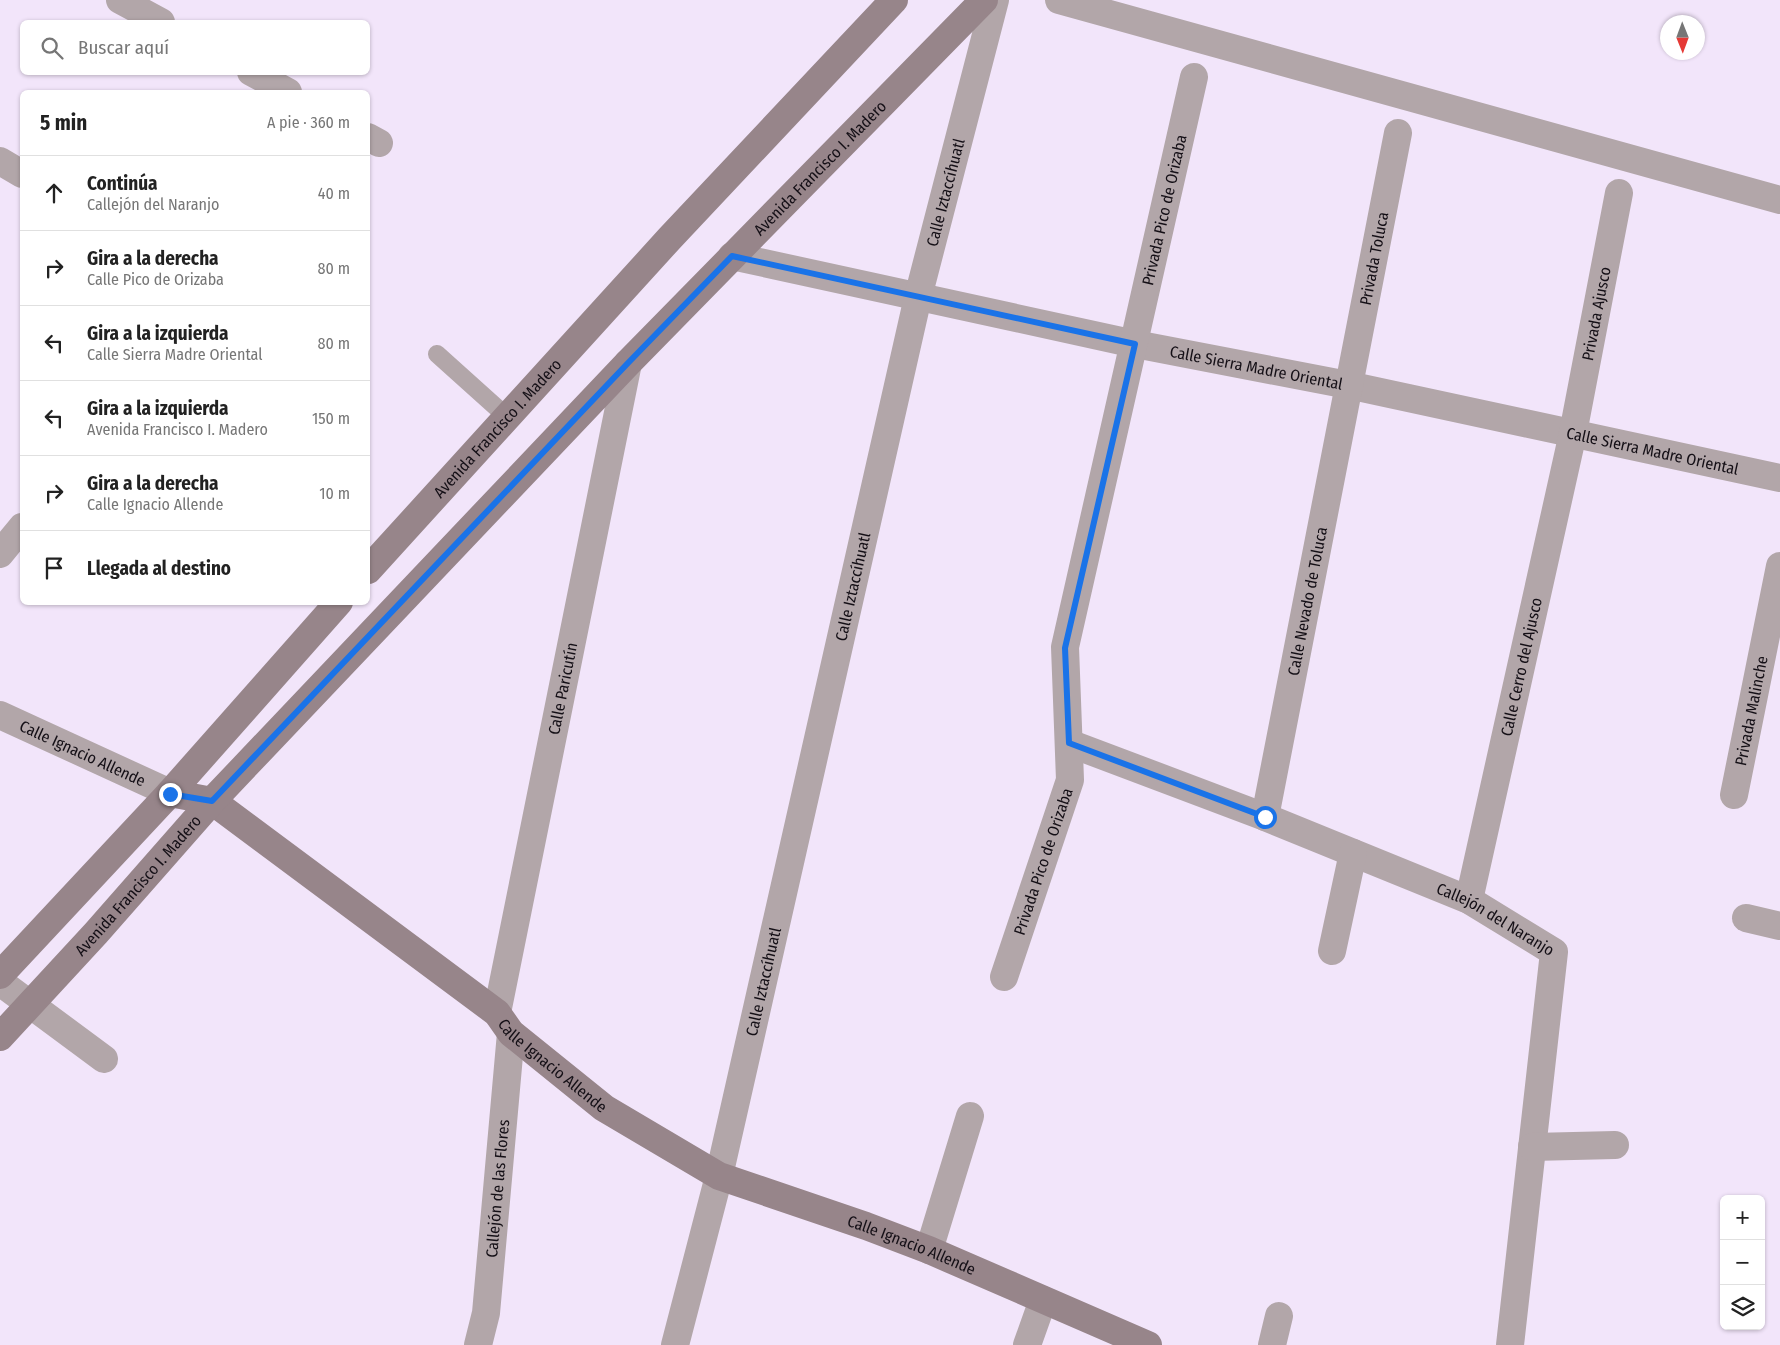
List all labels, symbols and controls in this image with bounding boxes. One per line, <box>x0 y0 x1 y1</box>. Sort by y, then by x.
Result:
north arrow <box>1660 15 1705 60</box>
search box <box>20 20 370 75</box>
icon: search <box>38 34 66 62</box>
text: Buscar aquí <box>78 36 169 59</box>
street label: Avenida Francisco I. Madero <box>749 96 890 239</box>
text: 5 min <box>40 110 87 136</box>
text: A pie · 360 m <box>267 113 350 132</box>
street label: Privada Pico de Orizaba <box>1138 133 1190 287</box>
street label: Calle Iztaccíhuatl <box>922 136 968 248</box>
text: Continúa <box>87 172 158 195</box>
icon: ahead <box>40 179 68 207</box>
text: 40 m <box>318 184 350 203</box>
text: Callejón del Naranjo <box>87 195 219 214</box>
street label: Privada Toluca <box>1355 210 1392 307</box>
text: Gira a la derecha <box>87 247 219 270</box>
icon: right <box>40 254 68 282</box>
text: 80 m <box>318 259 350 278</box>
street label: Privada Ajusco <box>1578 265 1614 362</box>
text: Calle Pico de Orizaba <box>87 270 224 289</box>
text: Gira a la izquierda <box>87 322 229 345</box>
icon: left <box>40 329 68 357</box>
text: 80 m <box>318 334 350 353</box>
street label: Calle Sierra Madre Oriental <box>1168 341 1344 393</box>
text: Calle Sierra Madre Oriental <box>87 345 262 364</box>
street label: Avenida Francisco I. Madero <box>429 355 565 501</box>
text: Gira a la izquierda <box>87 397 229 420</box>
icon: left <box>40 404 68 432</box>
text: 150 m <box>312 409 350 428</box>
text: Avenida Francisco I. Madero <box>87 420 268 439</box>
street label: Calle Sierra Madre Oriental <box>1565 423 1740 478</box>
text: Gira a la derecha <box>87 472 219 495</box>
icon: right <box>40 479 68 507</box>
text: 10 m <box>319 484 350 503</box>
text: Calle Ignacio Allende <box>87 495 223 514</box>
street label: Calle Nevado de Toluca <box>1283 525 1331 677</box>
street label: Calle Iztaccíhuatl <box>831 530 874 643</box>
icon: arrive <box>40 554 68 582</box>
text: Llegada al destino <box>87 557 231 580</box>
street label: Calle Cerro del Ajusco <box>1496 596 1546 738</box>
street label: Calle Paricutín <box>544 641 581 736</box>
street label: Privada Malinche <box>1731 654 1771 767</box>
street label: Calle Ignacio Allende <box>17 716 149 790</box>
route end <box>159 783 182 806</box>
street label: Privada Pico de Orizaba <box>1009 785 1076 937</box>
route start <box>1254 806 1277 829</box>
street label: Avenida Francisco I. Madero <box>71 811 205 959</box>
street label: Callejón del Naranjo <box>1434 878 1558 960</box>
street label: Calle Iztaccíhuatl <box>742 925 785 1038</box>
street label: Calle Ignacio Allende <box>494 1015 611 1116</box>
street label: Callejón de las Flores <box>481 1118 513 1258</box>
map controls <box>1720 1195 1765 1330</box>
button: + <box>1720 1195 1765 1240</box>
street label: Calle Ignacio Allende <box>845 1211 979 1279</box>
button: − <box>1720 1240 1765 1285</box>
button: layers <box>1720 1285 1765 1330</box>

